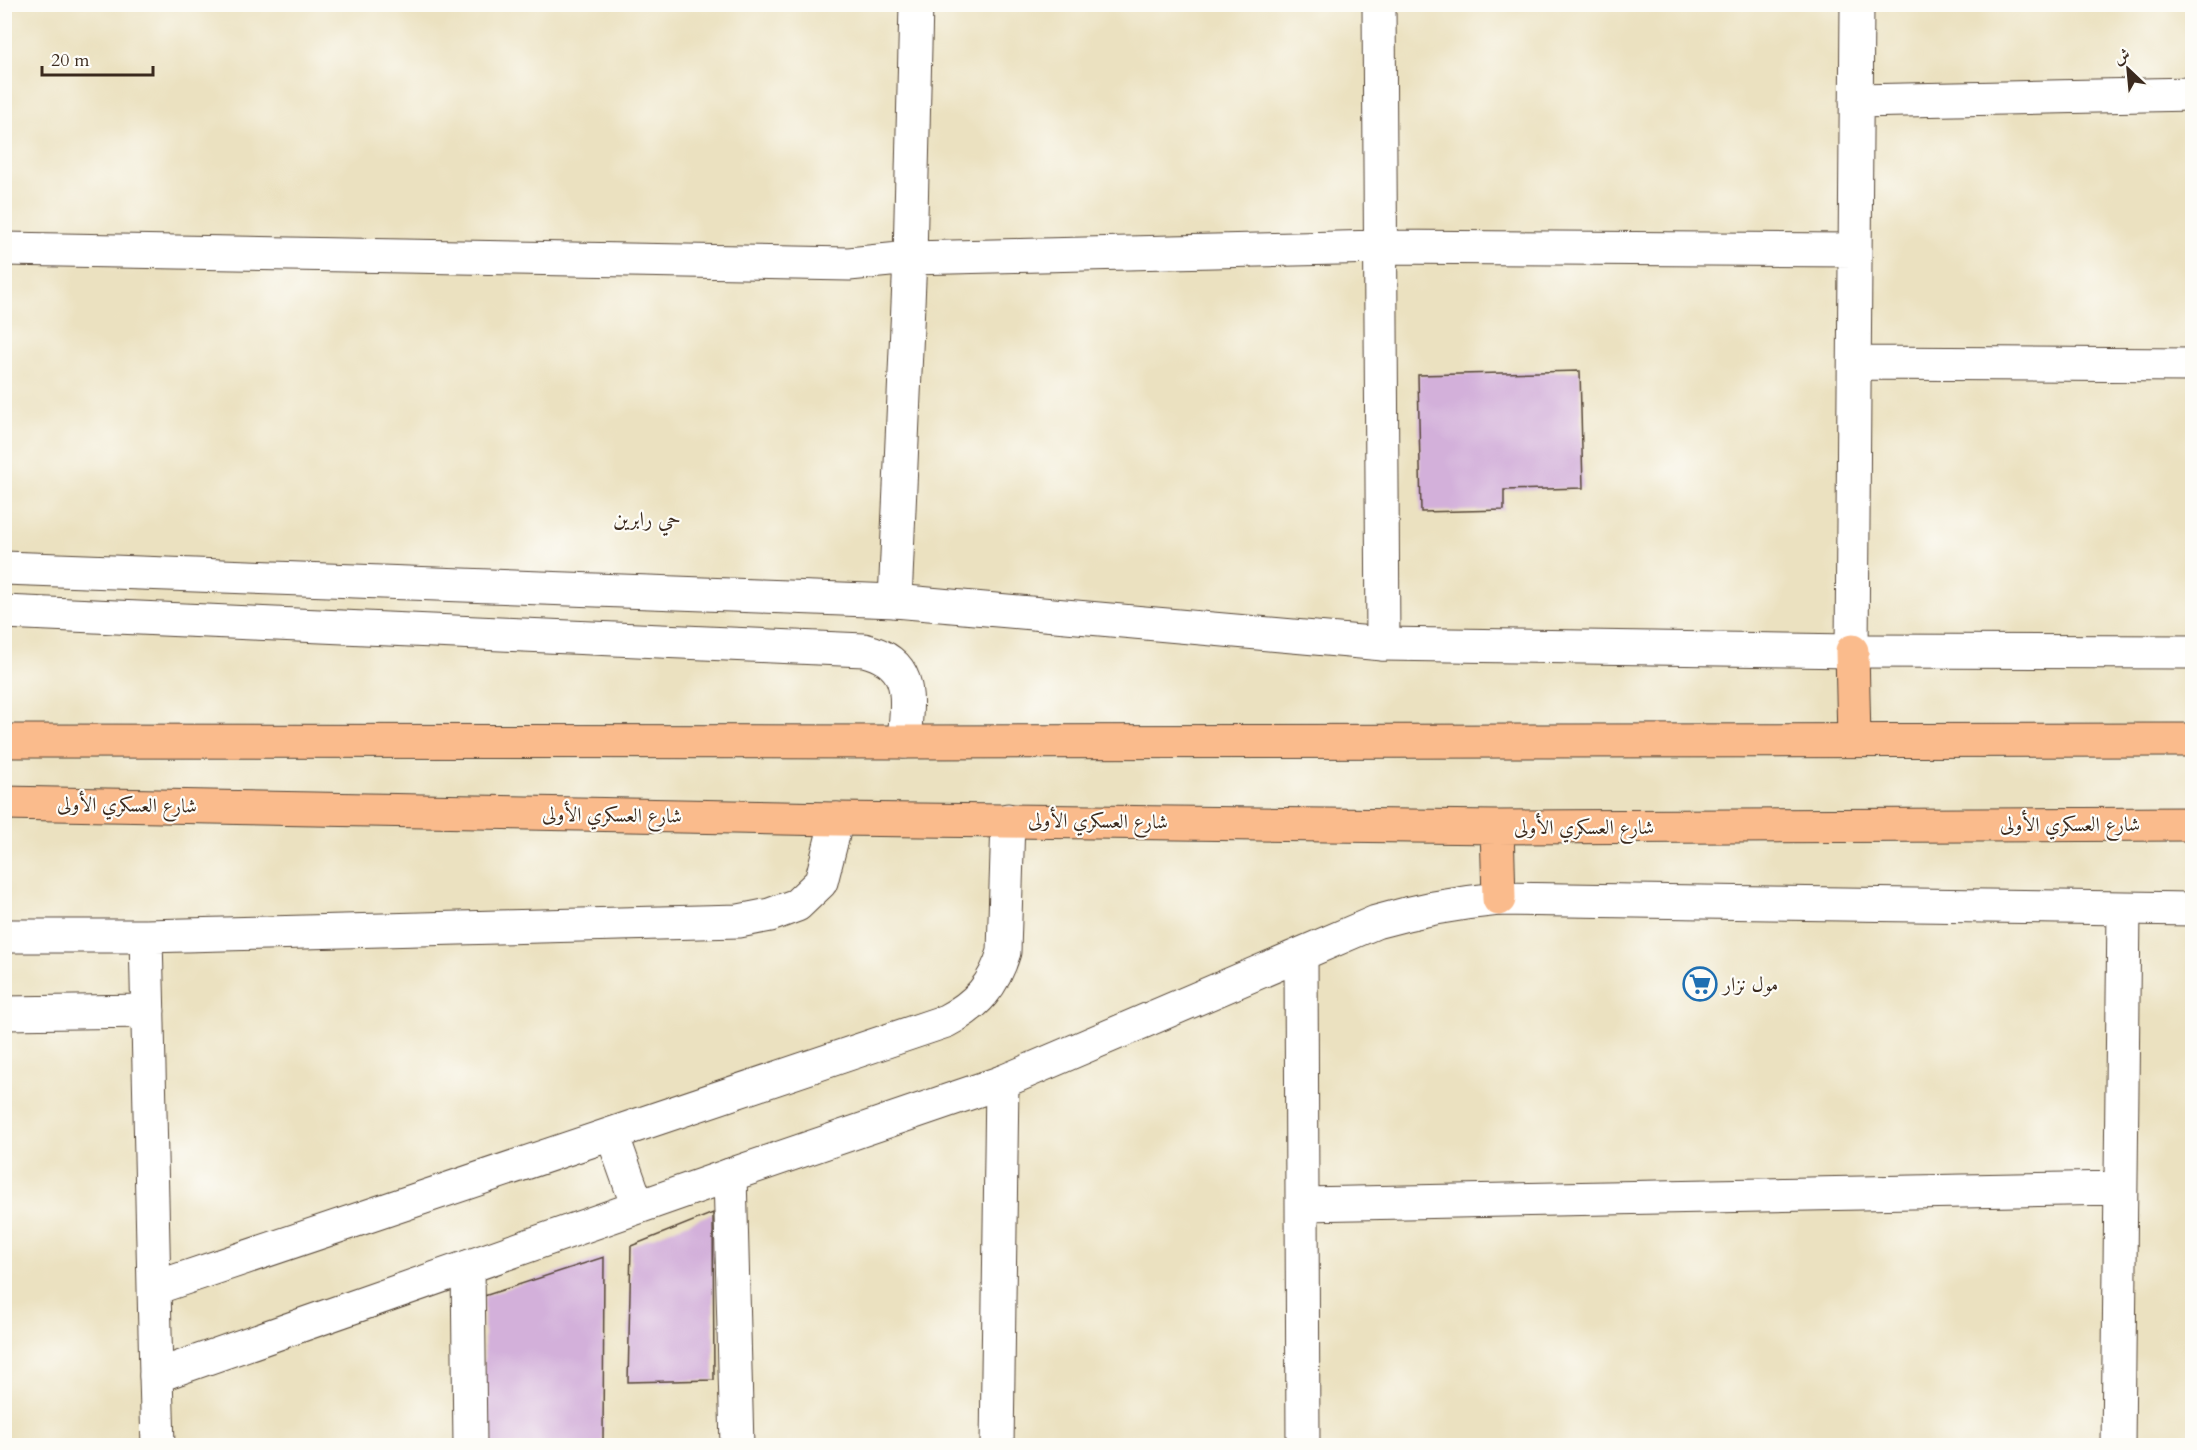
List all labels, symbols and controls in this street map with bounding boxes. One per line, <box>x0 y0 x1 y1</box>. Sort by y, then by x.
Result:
scale bar <box>42 39 153 77</box>
north arrow <box>2098 39 2158 99</box>
text: ش <box>2110 43 2134 70</box>
text: 20 m <box>51 48 90 73</box>
district label: حي رابرين <box>613 505 681 536</box>
street label: شارع العسكري الأولى <box>57 788 197 824</box>
street label: شارع العسكري الأولى <box>542 798 682 834</box>
street label: شارع العسكري الأولى <box>1028 804 1168 840</box>
street label: شارع العسكري الأولى <box>2000 809 2140 842</box>
street label: شارع العسكري الأولى <box>1514 812 1654 845</box>
supermarket icon: مول نزار <box>1682 966 1718 1002</box>
place label: مول نزار <box>1721 971 1778 998</box>

